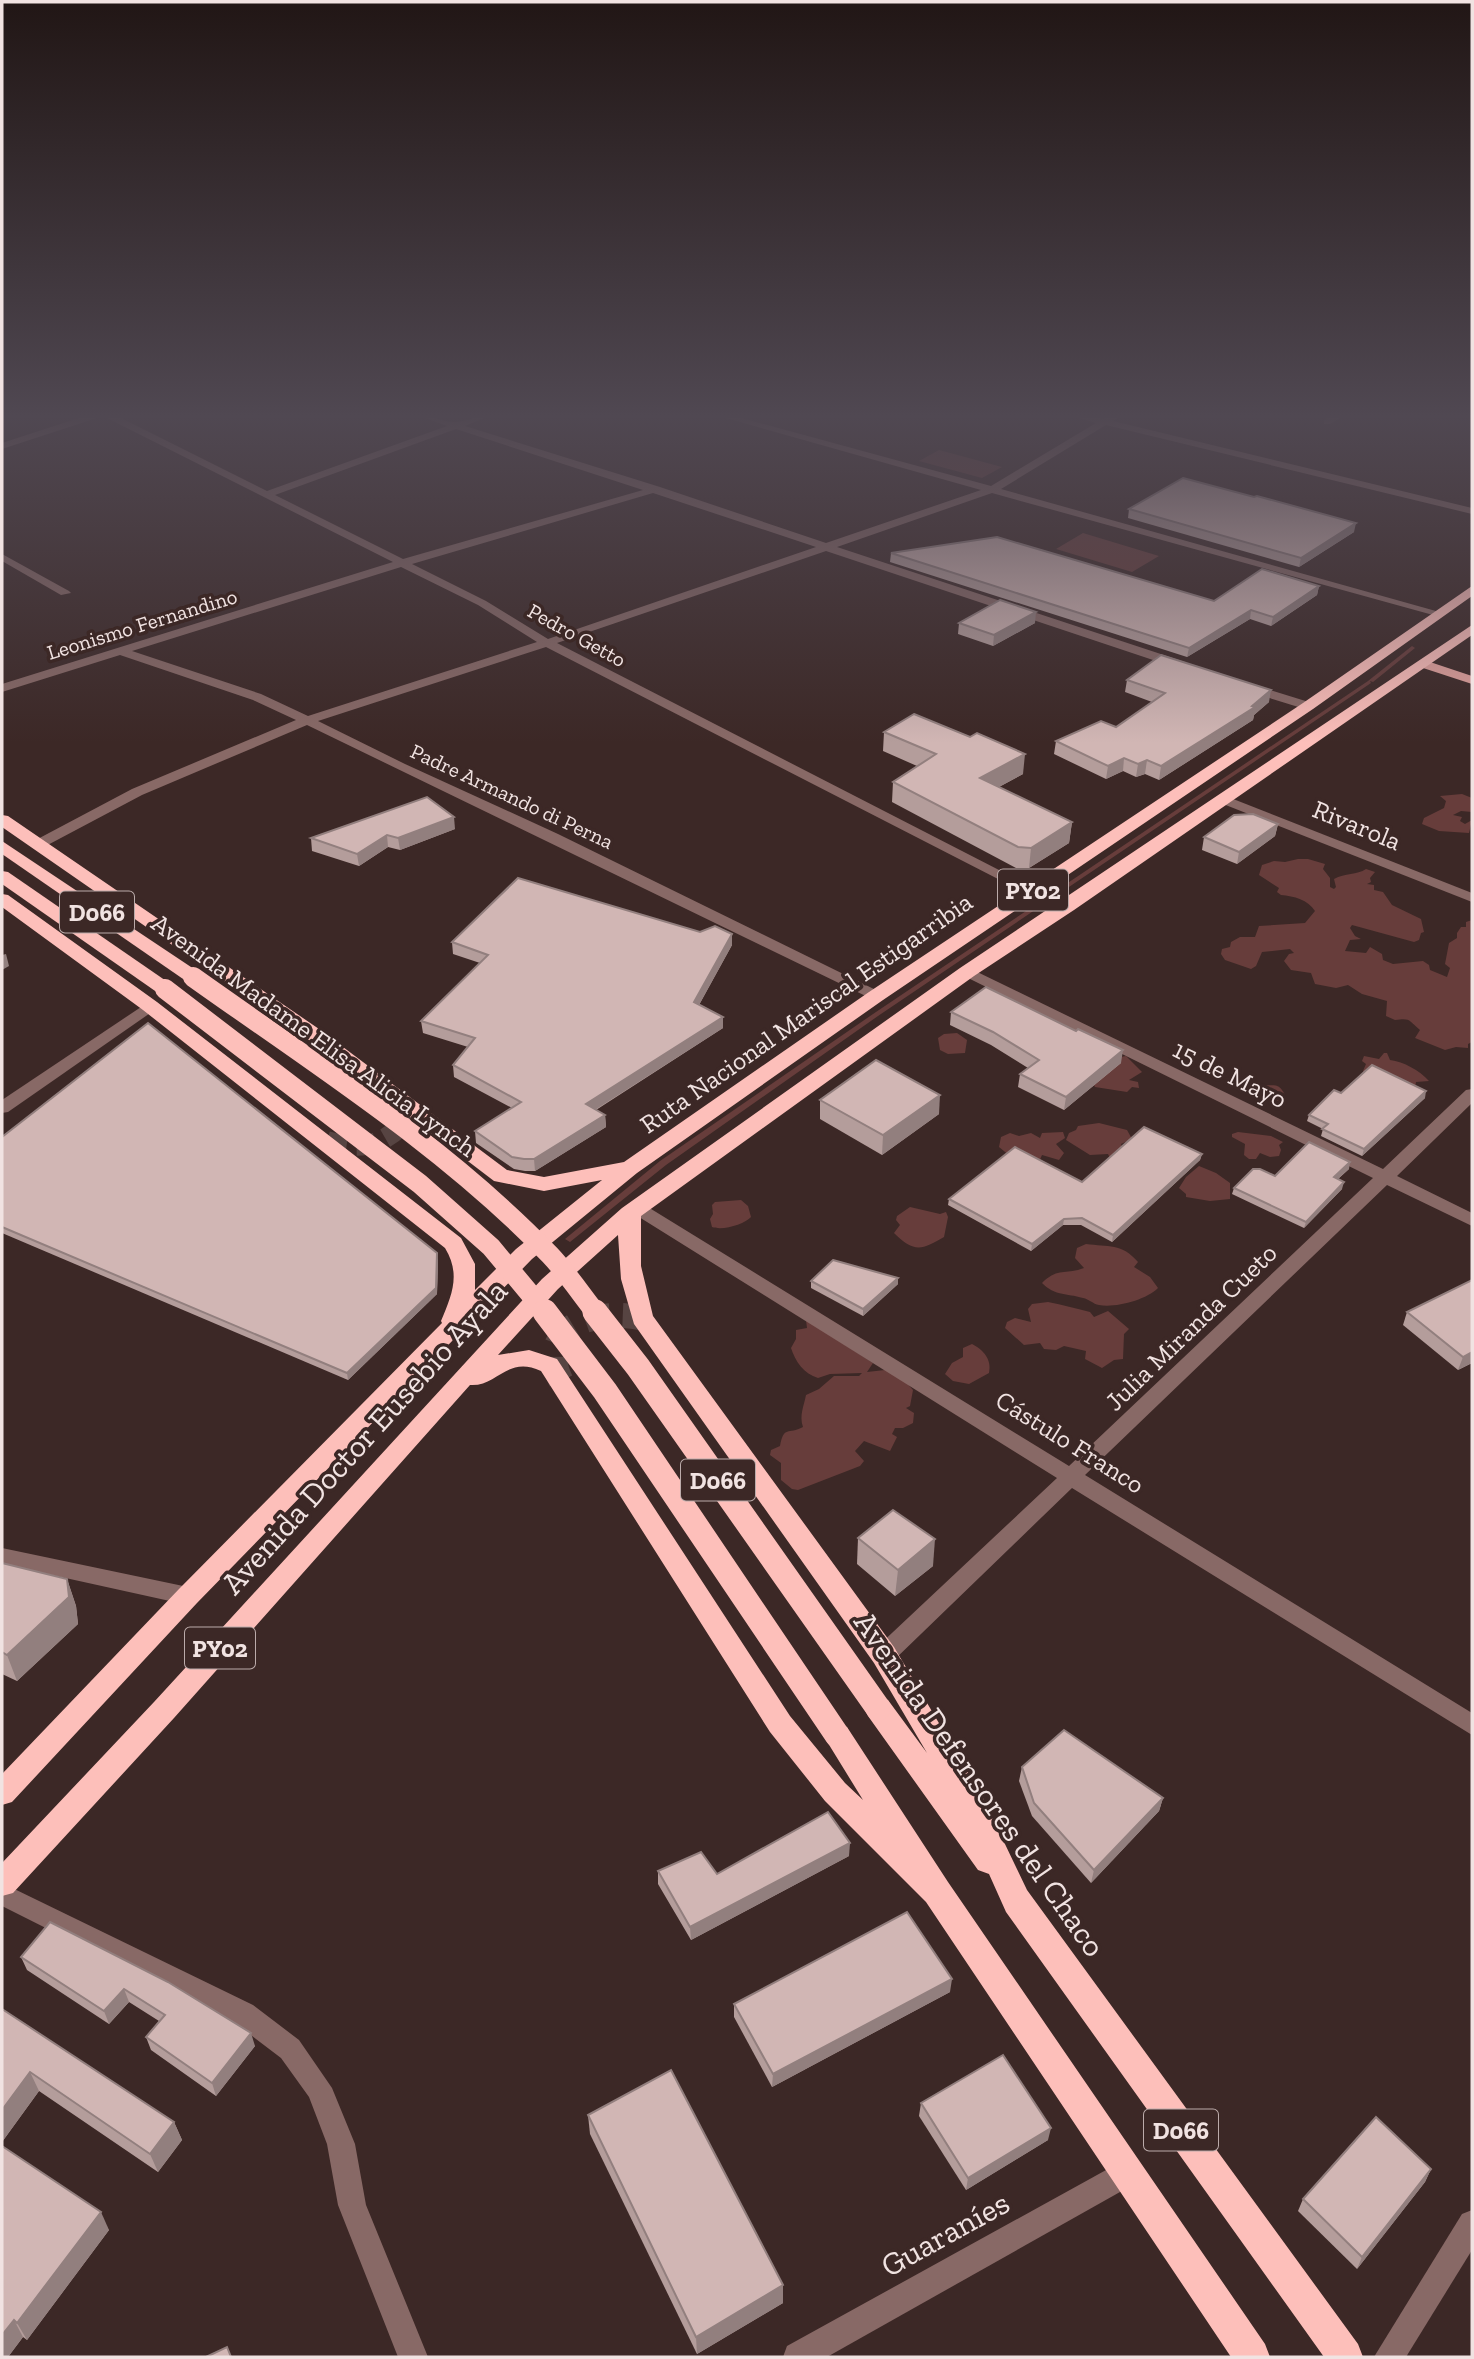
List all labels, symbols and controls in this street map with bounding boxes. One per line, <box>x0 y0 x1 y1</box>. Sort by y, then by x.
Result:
street label: Leonismo Fernandino <box>44 583 240 665</box>
street label: Pedro Getto <box>524 598 630 672</box>
street label: Padre Armando di Perna <box>407 738 617 854</box>
street label: Rivarola <box>1308 793 1406 857</box>
road number: PY02 <box>998 870 1068 910</box>
street label: Ruta Nacional Mariscal Estigarribia <box>634 885 979 1140</box>
road number: D066 <box>60 891 134 932</box>
street label: Avenida Madame Elisa Alicia Lynch <box>145 906 483 1164</box>
street label: 15 de Mayo <box>1168 1033 1292 1115</box>
street label: Julia Miranda Cueto <box>1098 1237 1284 1417</box>
street label: Avenida Doctor Eusebio Ayala <box>213 1272 515 1602</box>
street label: Cástulo Franco <box>990 1384 1150 1500</box>
road number: D066 <box>681 1460 755 1500</box>
street label: Avenida Defensores del Chaco <box>846 1604 1114 1964</box>
road number: PY02 <box>185 1628 255 1668</box>
road number: D066 <box>1144 2110 1218 2150</box>
street label: Guaraníes <box>874 2183 1016 2285</box>

